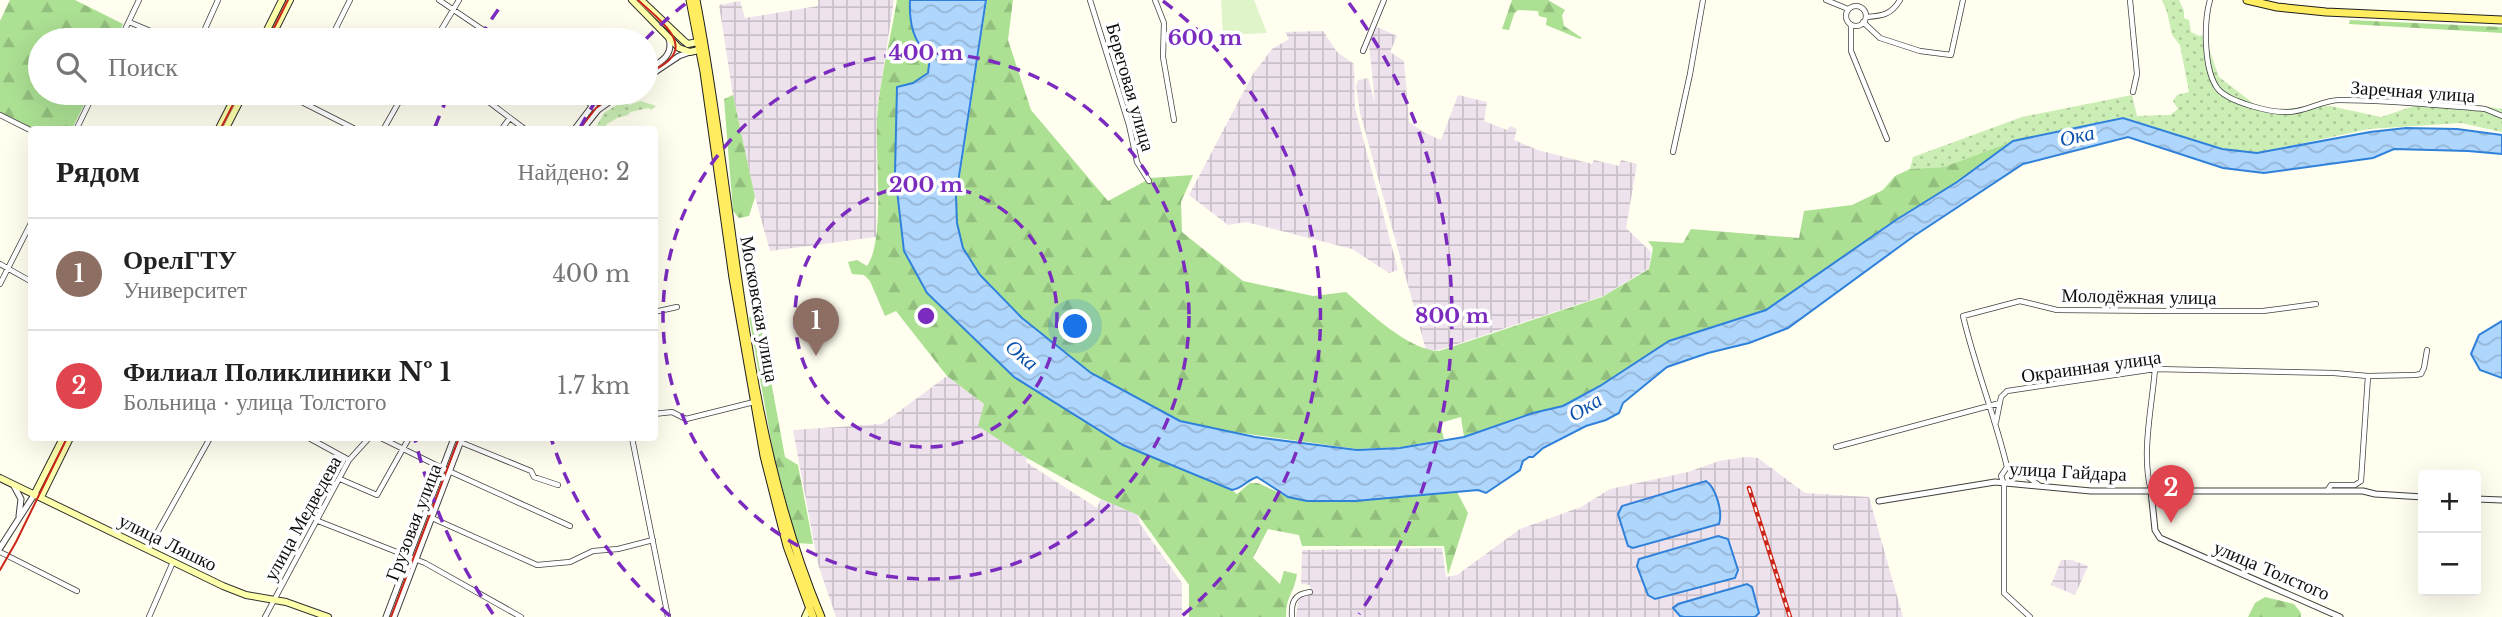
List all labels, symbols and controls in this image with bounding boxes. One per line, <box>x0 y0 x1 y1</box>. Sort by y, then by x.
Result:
street label: Береговая улица <box>1101 20 1160 154</box>
text: 600 m <box>1168 25 1242 51</box>
search box <box>28 28 658 105</box>
text: 400 m <box>889 40 963 66</box>
icon: search <box>52 48 90 86</box>
text: Поиск <box>108 51 178 83</box>
street label: Заречная улица <box>2350 76 2477 107</box>
water label: Ока <box>2057 119 2097 153</box>
text: Рядом <box>56 153 140 190</box>
text: Найдено: 2 <box>518 158 630 186</box>
text: 200 m <box>889 172 963 198</box>
street label: Московская улица <box>735 234 784 385</box>
text: ОрелГТУ <box>123 244 237 276</box>
text: 1 <box>74 260 84 288</box>
text: 400 m <box>552 260 630 288</box>
text: Университет <box>123 276 247 304</box>
street label: Молодёжная улица <box>2061 284 2217 309</box>
pin: 1 <box>793 298 839 356</box>
text: 800 m <box>1415 303 1489 329</box>
centre of rings <box>914 304 938 328</box>
your location <box>1058 309 1092 343</box>
water label: Ока <box>1000 334 1044 376</box>
street label: Окраинная улица <box>2020 345 2163 388</box>
text: Филиал Поликлиники № 1 <box>123 356 451 388</box>
text: 2 <box>72 372 86 400</box>
text: 1.7 km <box>557 372 630 400</box>
water label: Ока <box>1563 387 1607 427</box>
text: Больница · улица Толстого <box>123 388 386 416</box>
street label: улица Медведева <box>259 451 346 585</box>
street label: улица Гайдара <box>2009 457 2128 486</box>
street label: Грузовая улица <box>381 460 447 584</box>
pin: 2 <box>2148 465 2194 523</box>
map controls <box>2418 470 2481 596</box>
button: + <box>2418 470 2481 533</box>
street label: улица Ляшко <box>115 509 221 576</box>
button: − <box>2418 533 2481 596</box>
street label: улица Толстого <box>2210 536 2333 605</box>

